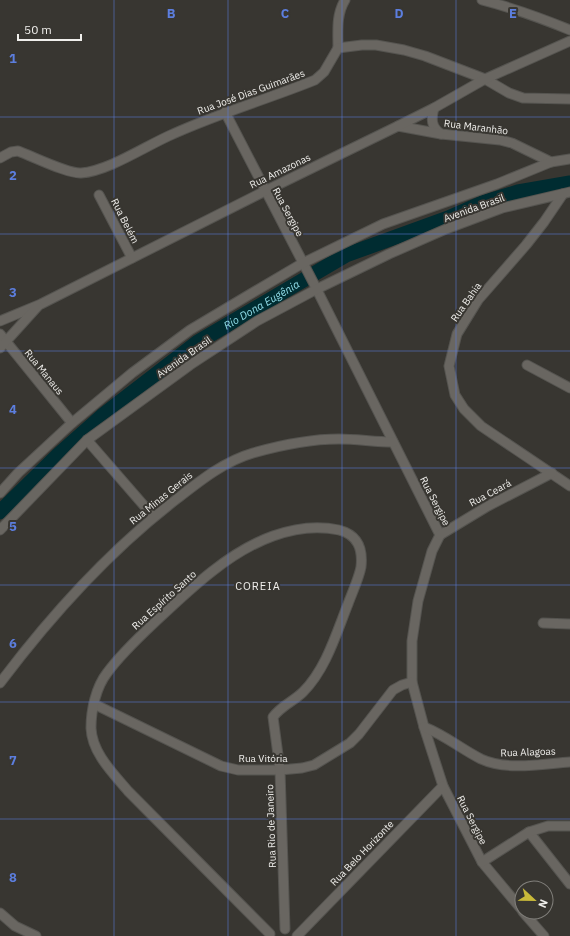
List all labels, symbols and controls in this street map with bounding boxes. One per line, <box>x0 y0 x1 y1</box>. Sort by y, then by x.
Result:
text: B <box>167 5 176 22</box>
text: C <box>281 5 290 22</box>
text: D <box>394 5 404 22</box>
text: E <box>509 5 517 22</box>
scale bar <box>18 16 81 42</box>
text: 50 m <box>24 22 52 37</box>
text: 1 <box>9 50 17 67</box>
street label: Rua José Dias Guimarães <box>195 66 307 118</box>
street label: Rua Maranhão <box>443 117 509 137</box>
street label: Rua Amazonas <box>247 151 313 191</box>
text: 2 <box>9 167 17 184</box>
street label: Rua Sergipe <box>270 185 307 239</box>
street label: Avenida Brasil <box>442 191 506 225</box>
street label: Rua Belém <box>108 196 142 246</box>
water label: Rio Dona Eugênia <box>221 277 302 333</box>
street label: Rua Bahia <box>448 279 485 324</box>
text: 3 <box>9 284 17 301</box>
street label: Avenida Brasil <box>154 333 214 381</box>
street label: Rua Manaus <box>22 347 66 397</box>
text: 4 <box>9 401 17 418</box>
street label: Rua Minas Gerais <box>127 469 195 527</box>
street label: Rua Sergipe <box>417 474 453 528</box>
street label: Rua Ceará <box>467 476 514 509</box>
text: 5 <box>9 518 17 535</box>
street label: Rua Espírito Santo <box>129 567 199 632</box>
district label: COREIA <box>235 579 281 593</box>
text: 6 <box>9 635 17 652</box>
street label: Rua Alagoas <box>500 745 556 759</box>
text: 7 <box>9 752 17 769</box>
street label: Rua Vitória <box>239 752 288 765</box>
street label: Rua Rio de Janeiro <box>263 784 279 868</box>
street label: Rua Sergipe <box>454 793 490 847</box>
street label: Rua Belo Horizonte <box>327 817 397 888</box>
text: 8 <box>9 869 17 886</box>
north arrow <box>514 880 554 920</box>
text: N <box>535 897 551 910</box>

